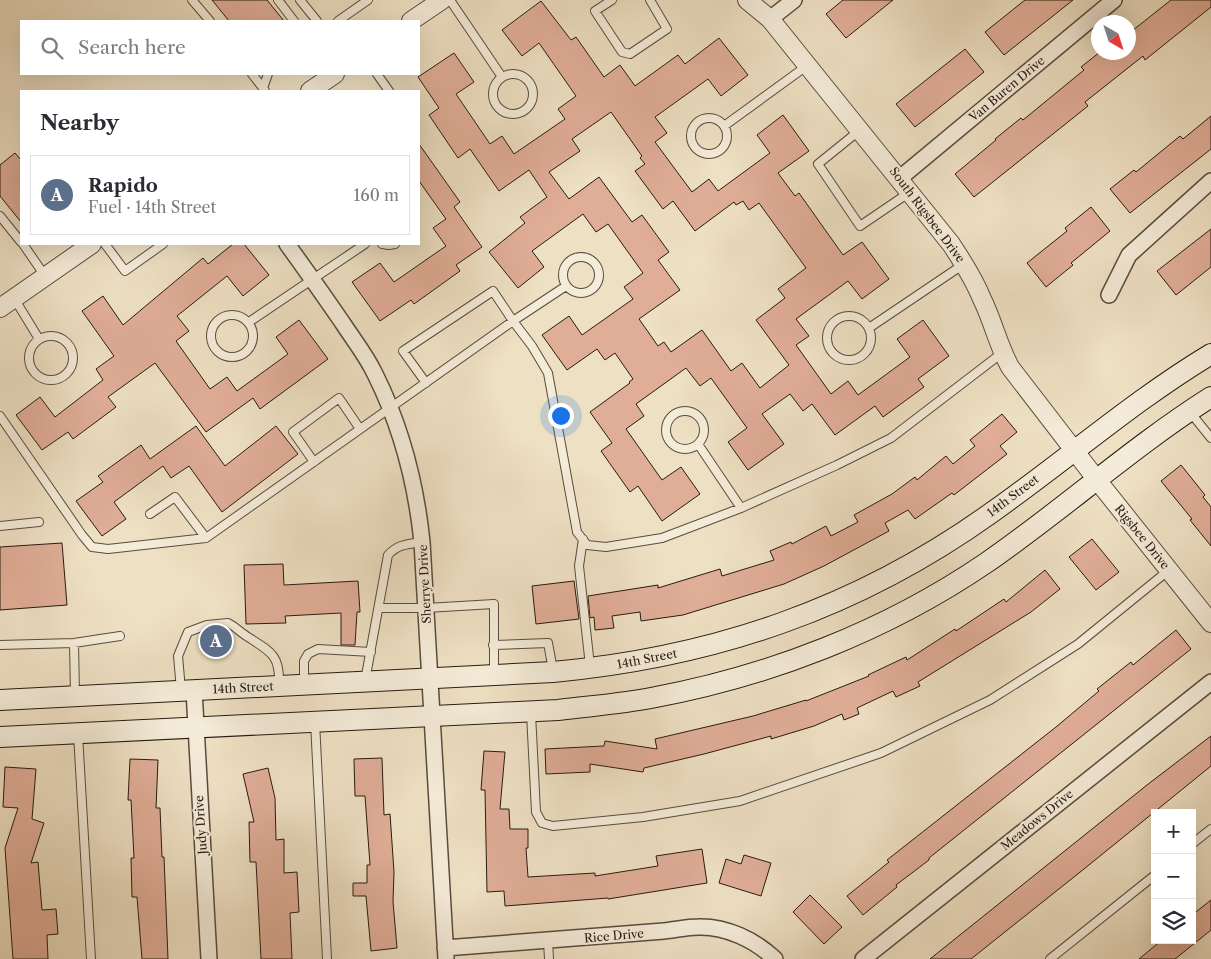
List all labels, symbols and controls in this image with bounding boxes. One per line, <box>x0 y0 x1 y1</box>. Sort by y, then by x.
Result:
north arrow <box>1091 15 1136 60</box>
search box <box>20 20 420 75</box>
icon: search <box>38 34 66 62</box>
text: Search here <box>78 36 186 59</box>
street label: Van Buren Drive <box>965 53 1048 125</box>
text: Nearby <box>40 110 119 135</box>
street label: South Rigsbee Drive <box>887 164 968 266</box>
text: Rapido <box>88 174 158 197</box>
text: A <box>51 185 63 205</box>
text: 160 m <box>354 185 399 205</box>
text: Fuel · 14th Street <box>88 197 216 217</box>
your location <box>548 403 574 429</box>
street label: 14th Street <box>984 471 1042 520</box>
street label: Rigsbee Drive <box>1112 501 1173 572</box>
street label: Sherrye Drive <box>415 544 434 624</box>
pin: A <box>200 622 232 660</box>
street label: 14th Street <box>616 645 679 672</box>
street label: 14th Street <box>212 678 275 697</box>
street label: Meadows Drive <box>998 786 1076 853</box>
street label: Judy Drive <box>191 795 210 857</box>
map controls <box>1151 809 1196 944</box>
button: + <box>1151 809 1196 854</box>
button: − <box>1151 854 1196 899</box>
button: layers <box>1151 899 1196 944</box>
street label: Rice Drive <box>584 925 645 946</box>

